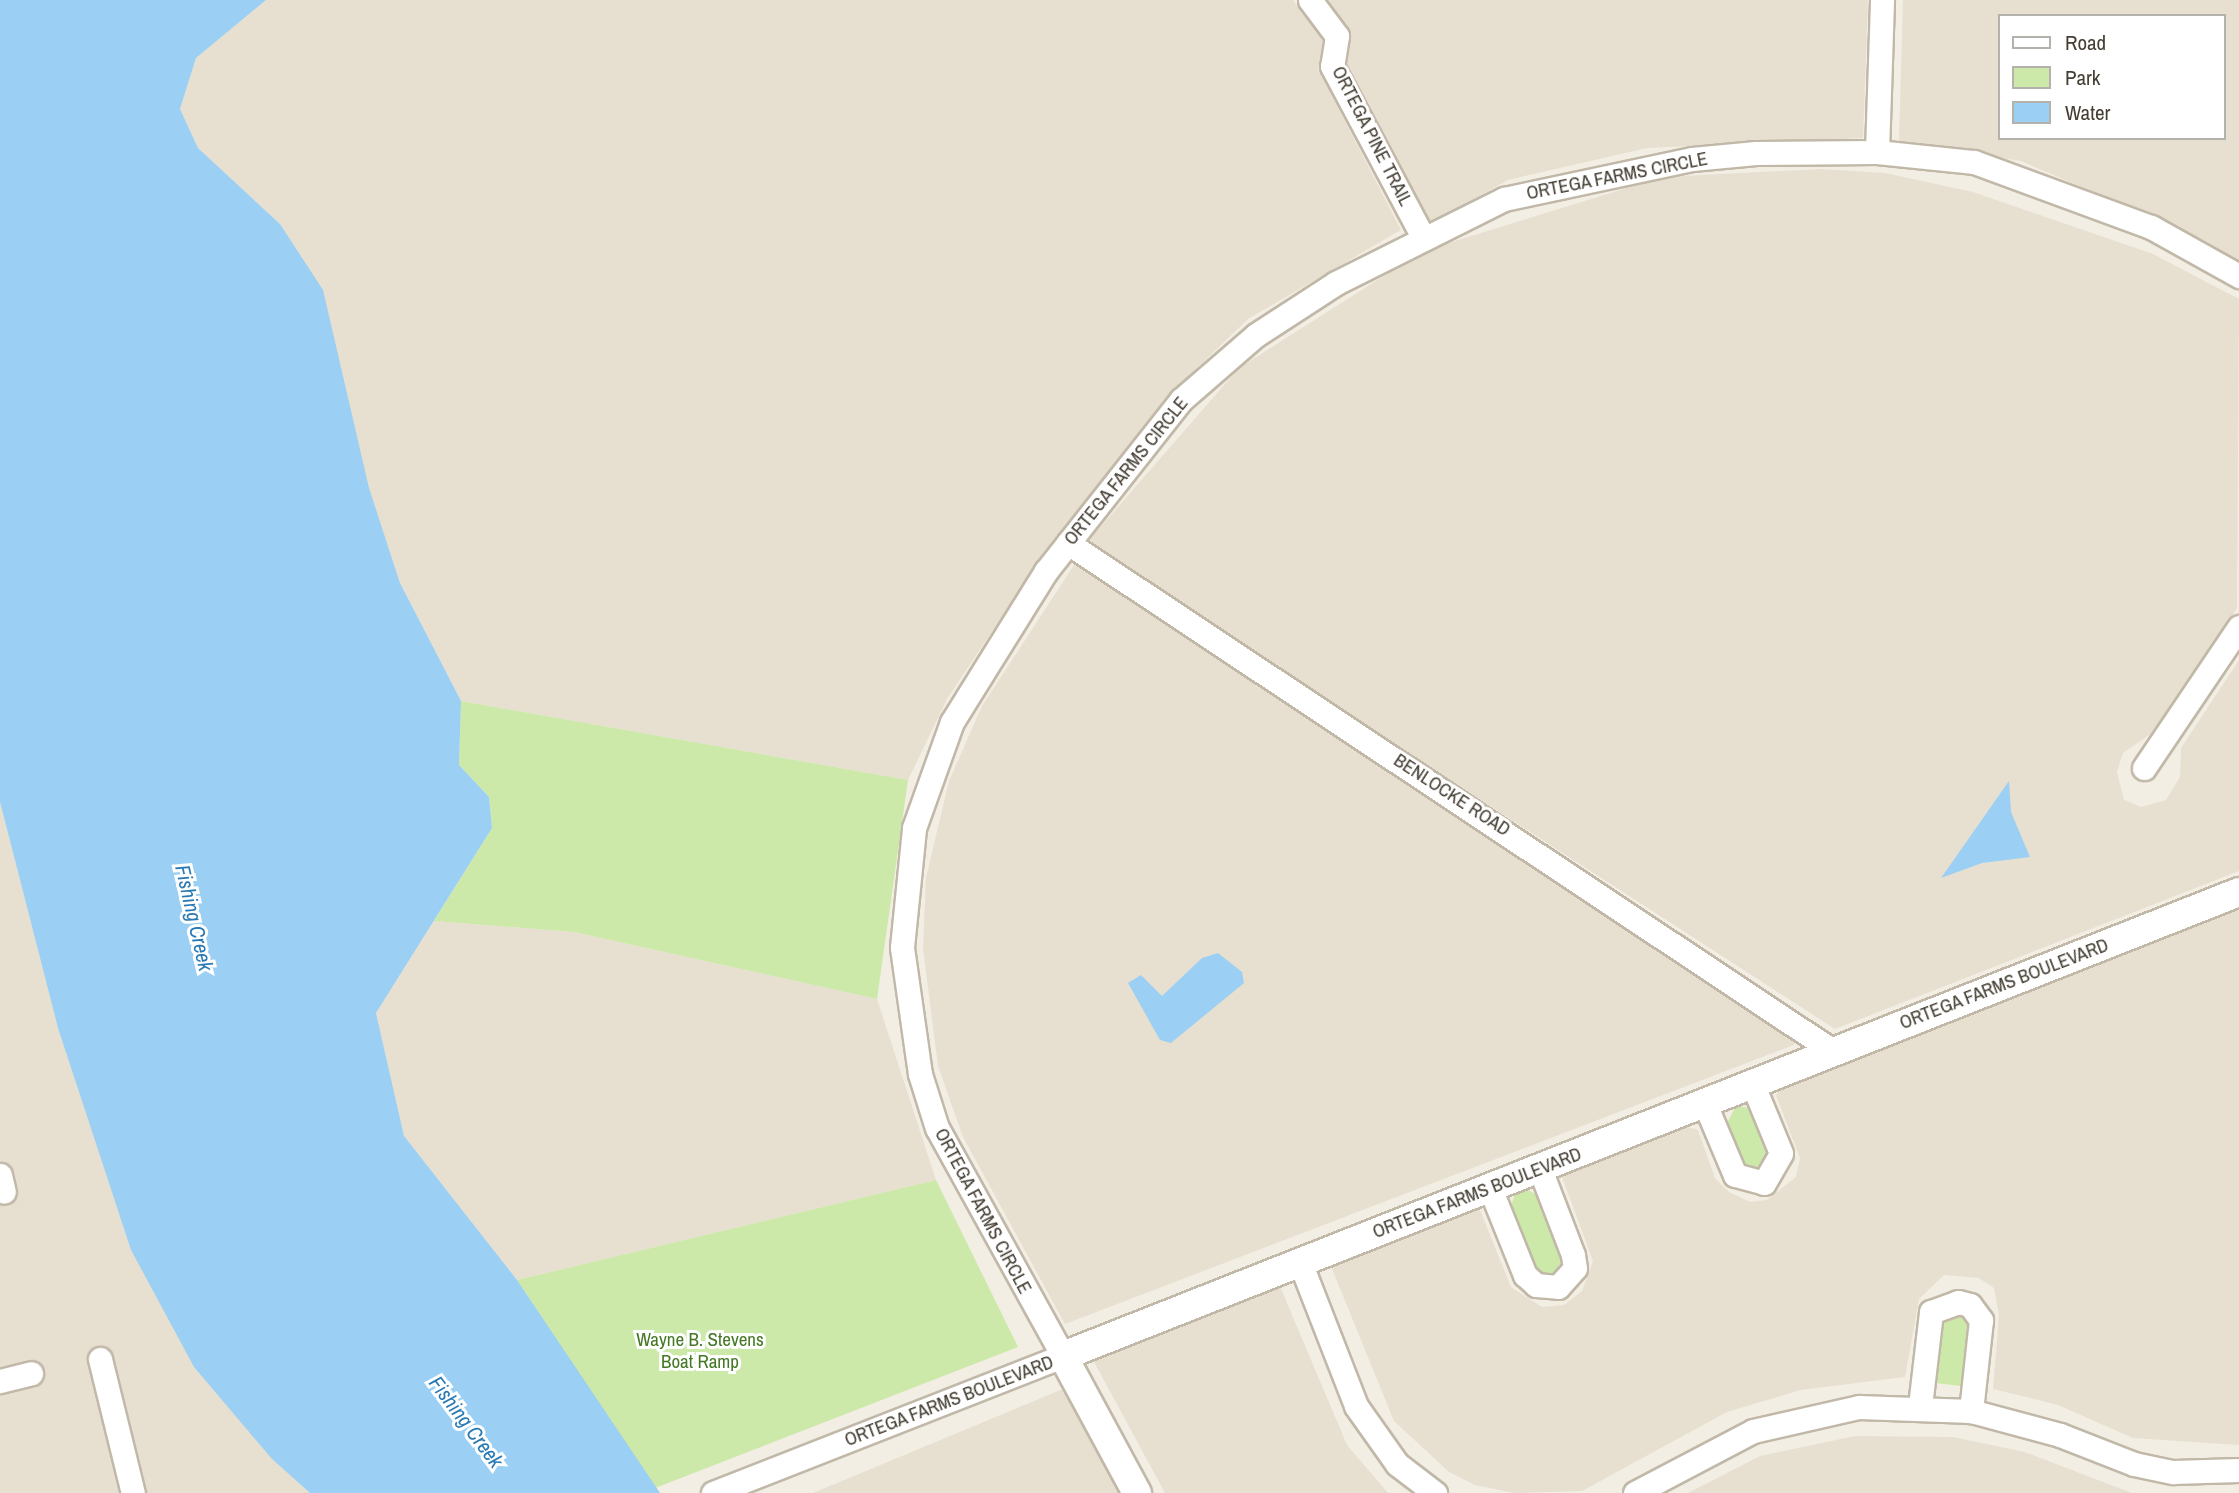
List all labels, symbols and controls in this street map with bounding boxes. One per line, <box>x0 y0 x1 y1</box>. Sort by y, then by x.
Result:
legend <box>1997 14 2225 140</box>
text: Road <box>2065 28 2106 57</box>
street label: ORTEGA PINE TRAIL <box>1327 62 1417 210</box>
text: Park <box>2065 63 2100 92</box>
text: Water <box>2065 98 2110 127</box>
street label: ORTEGA FARMS CIRCLE <box>1524 147 1710 205</box>
street label: ORTEGA FARMS CIRCLE <box>1059 392 1193 550</box>
street label: BENLOCKE ROAD <box>1390 749 1514 841</box>
water label: Fishing Creek <box>170 862 218 974</box>
street label: ORTEGA FARMS BOULEVARD <box>1896 933 2112 1035</box>
street label: ORTEGA FARMS CIRCLE <box>930 1124 1036 1298</box>
street label: ORTEGA FARMS BOULEVARD <box>1369 1142 1585 1244</box>
park label: Wayne B. Stevens Boat Ramp <box>636 1329 764 1373</box>
street label: ORTEGA FARMS BOULEVARD <box>841 1350 1057 1452</box>
water label: Fishing Creek <box>423 1371 509 1473</box>

